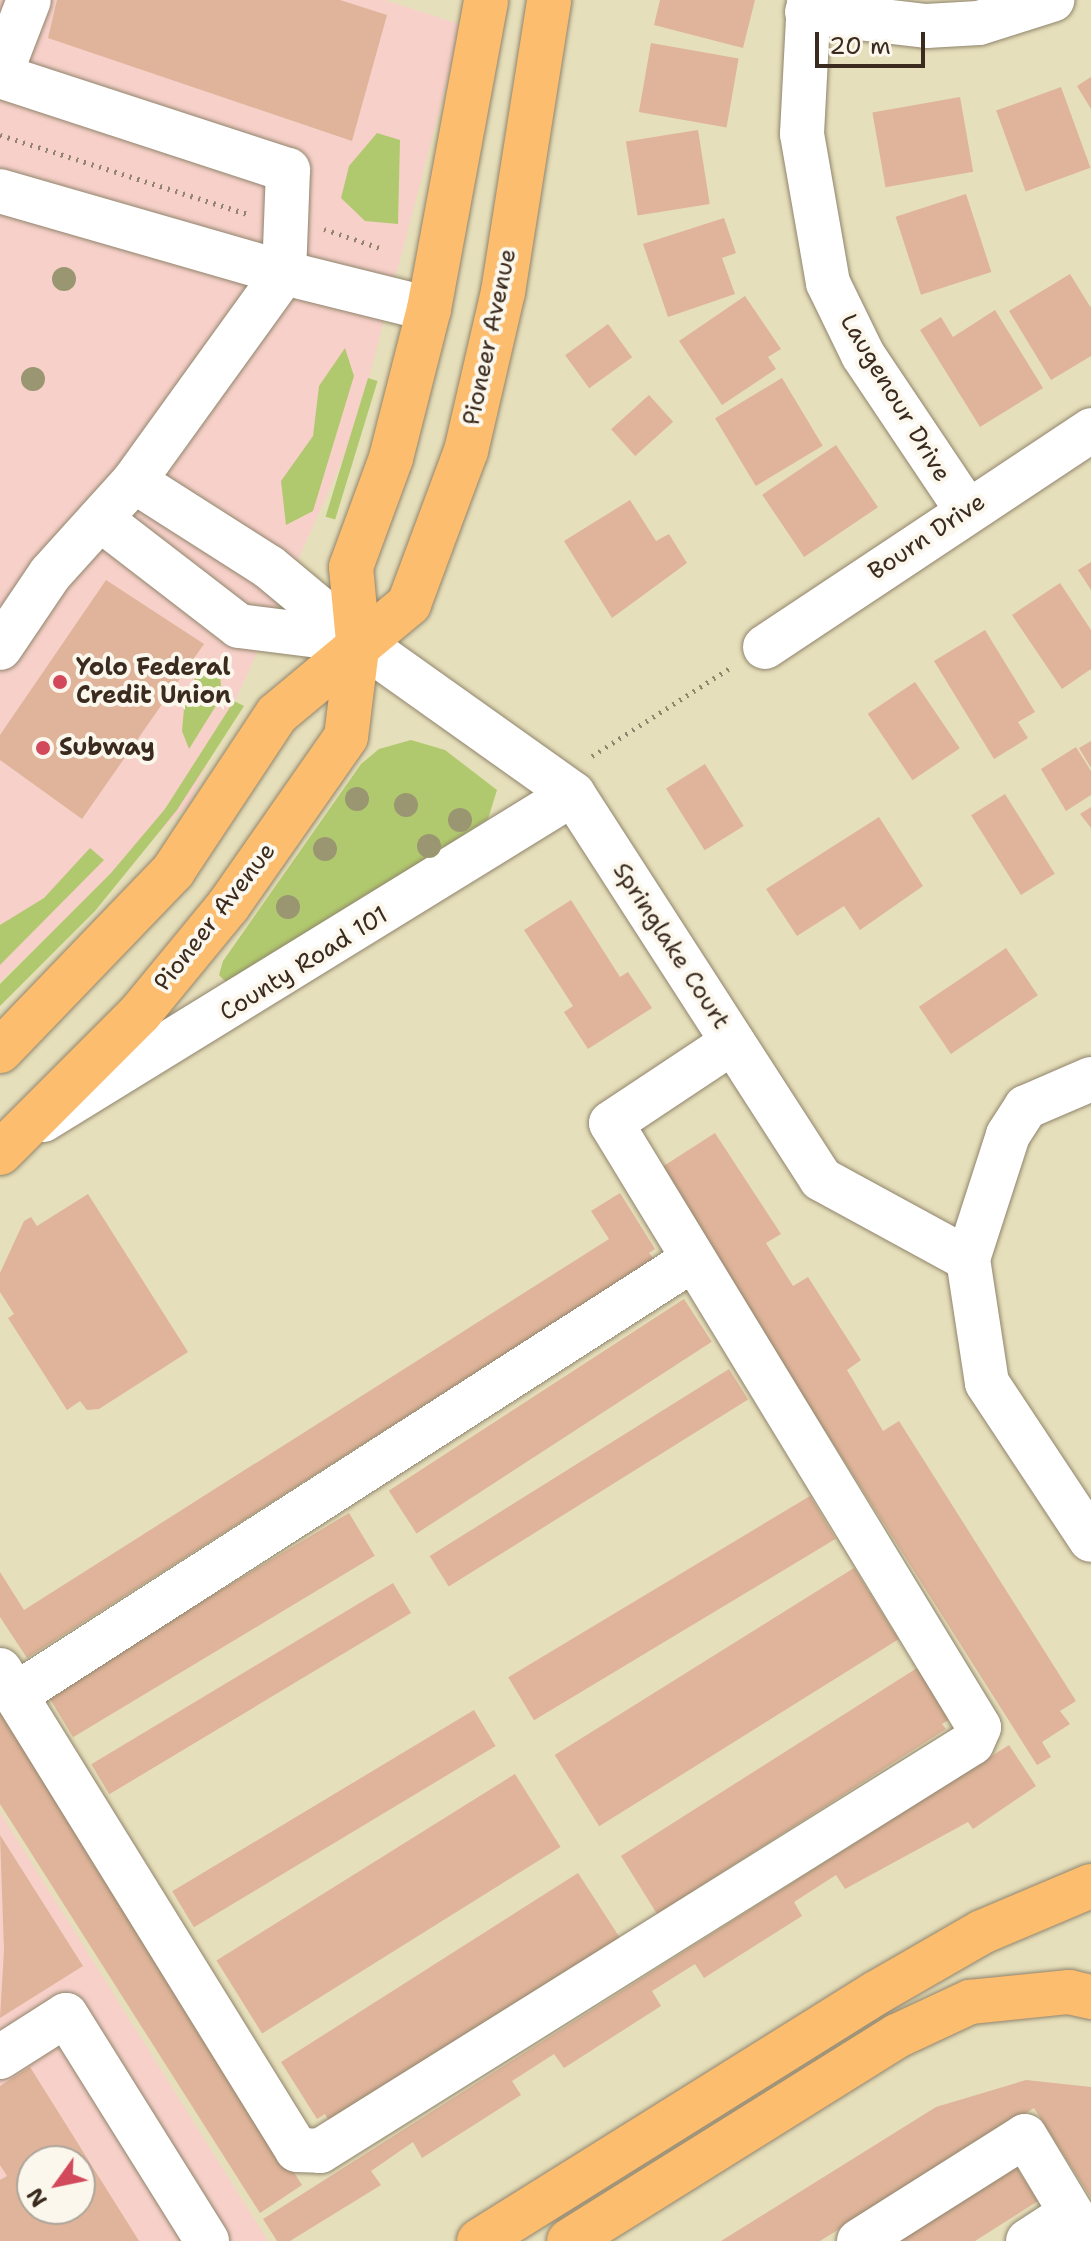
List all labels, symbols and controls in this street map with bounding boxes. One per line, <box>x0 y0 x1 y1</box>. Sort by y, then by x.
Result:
scale bar <box>819 16 929 66</box>
text: 20 m <box>829 30 891 62</box>
street label: Pioneer Avenue <box>457 246 523 428</box>
street label: Laugenour Drive <box>834 309 956 487</box>
street label: Bourn Drive <box>863 487 991 587</box>
place label: Yolo Federal Credit Union <box>76 654 231 710</box>
marker: Yolo Federal Credit Union <box>51 673 69 691</box>
place label: Subway <box>59 734 155 762</box>
marker: Subway <box>34 739 52 757</box>
street label: Pioneer Avenue <box>148 837 282 997</box>
street label: Springlake Court <box>607 857 735 1035</box>
street label: County Road 101 <box>215 901 393 1027</box>
north arrow <box>16 2145 96 2225</box>
text: N <box>20 2182 54 2212</box>

